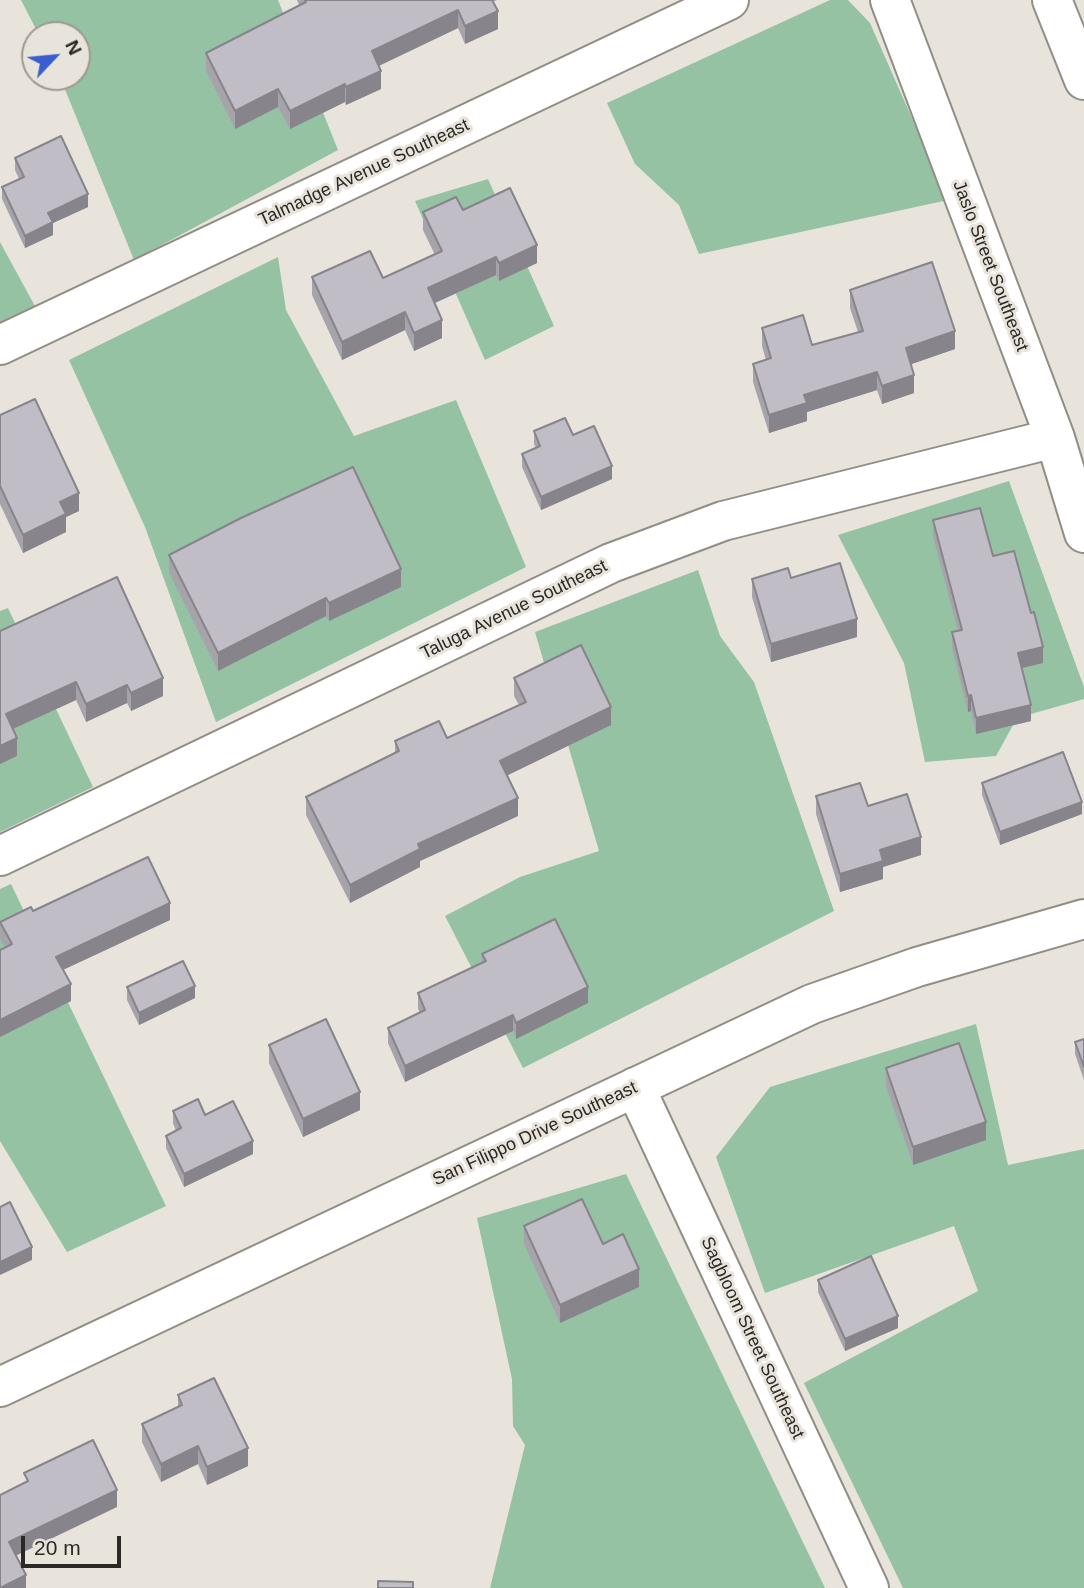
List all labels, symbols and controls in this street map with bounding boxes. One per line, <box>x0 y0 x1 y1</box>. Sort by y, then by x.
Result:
north arrow <box>21 21 91 91</box>
text: N <box>61 37 86 58</box>
street label: Talmadge Avenue Southeast <box>255 115 473 231</box>
street label: Jaslo Street Southeast <box>947 178 1033 354</box>
street label: Taluga Avenue Southeast <box>417 555 611 665</box>
street label: San Filippo Drive Southeast <box>429 1077 641 1191</box>
street label: Sagbloom Street Southeast <box>696 1234 808 1442</box>
scale bar <box>24 1522 124 1566</box>
text: 20 m <box>34 1536 81 1559</box>

